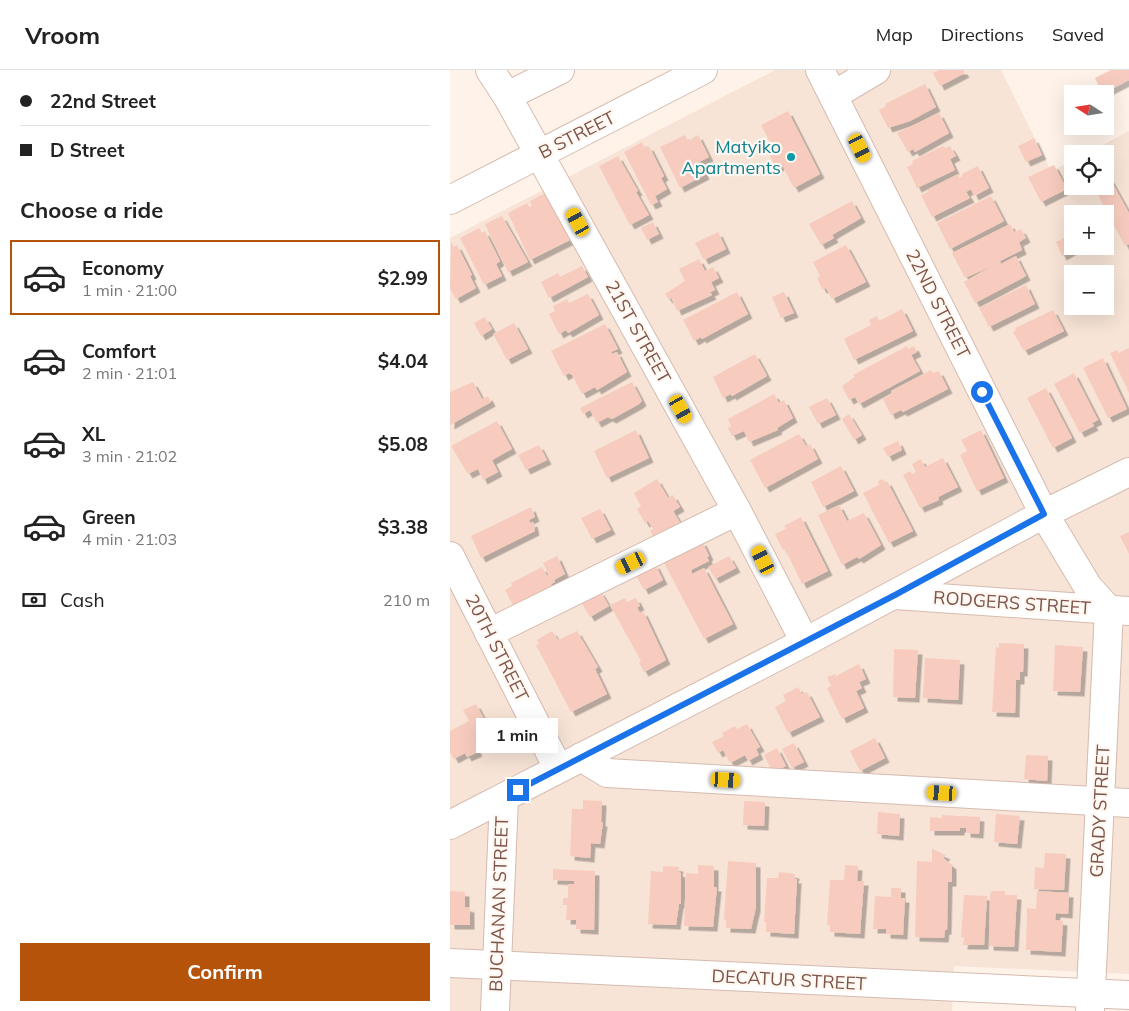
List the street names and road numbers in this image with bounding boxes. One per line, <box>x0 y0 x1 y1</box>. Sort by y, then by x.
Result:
street label: B STREET <box>535 105 619 164</box>
street label: 22ND STREET <box>901 245 976 362</box>
street label: 21ST STREET <box>601 276 676 387</box>
street label: RODGERS STREET <box>932 586 1092 619</box>
street label: 20TH STREET <box>461 590 534 705</box>
street label: GRADY STREET <box>1085 744 1114 878</box>
street label: BUCHANAN STREET <box>484 816 513 992</box>
street label: DECATUR STREET <box>711 964 867 995</box>

